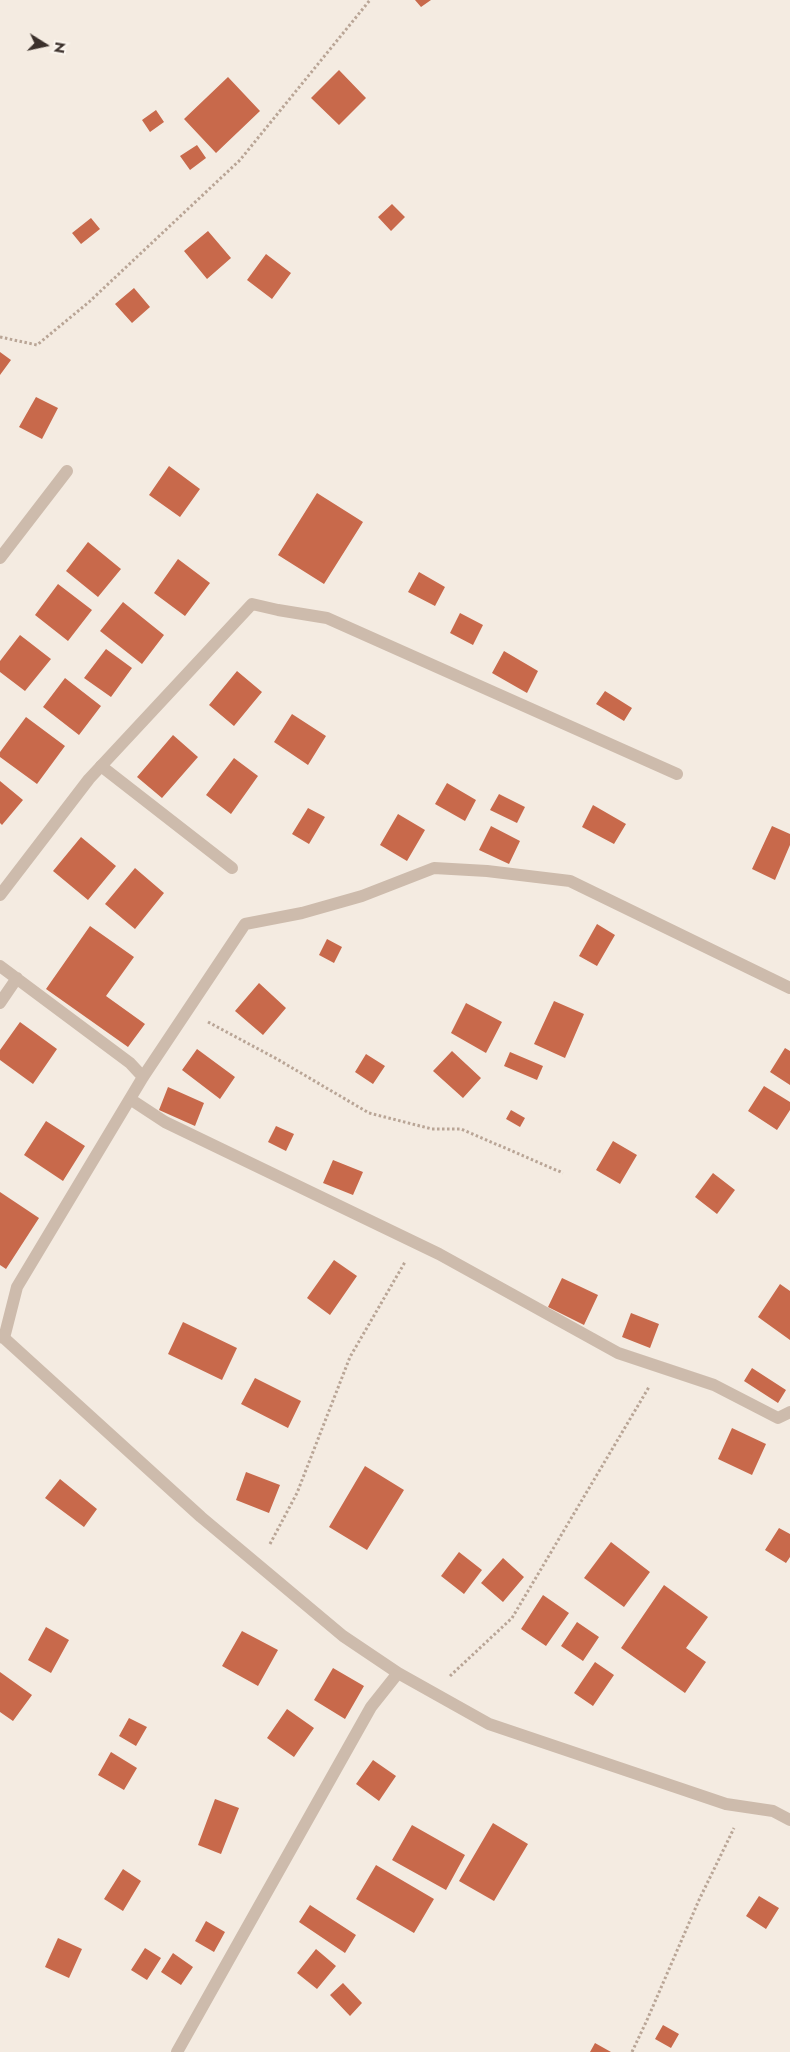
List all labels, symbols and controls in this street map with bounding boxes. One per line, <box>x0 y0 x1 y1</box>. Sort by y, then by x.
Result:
north arrow <box>20 20 70 70</box>
text: N <box>49 40 71 55</box>

